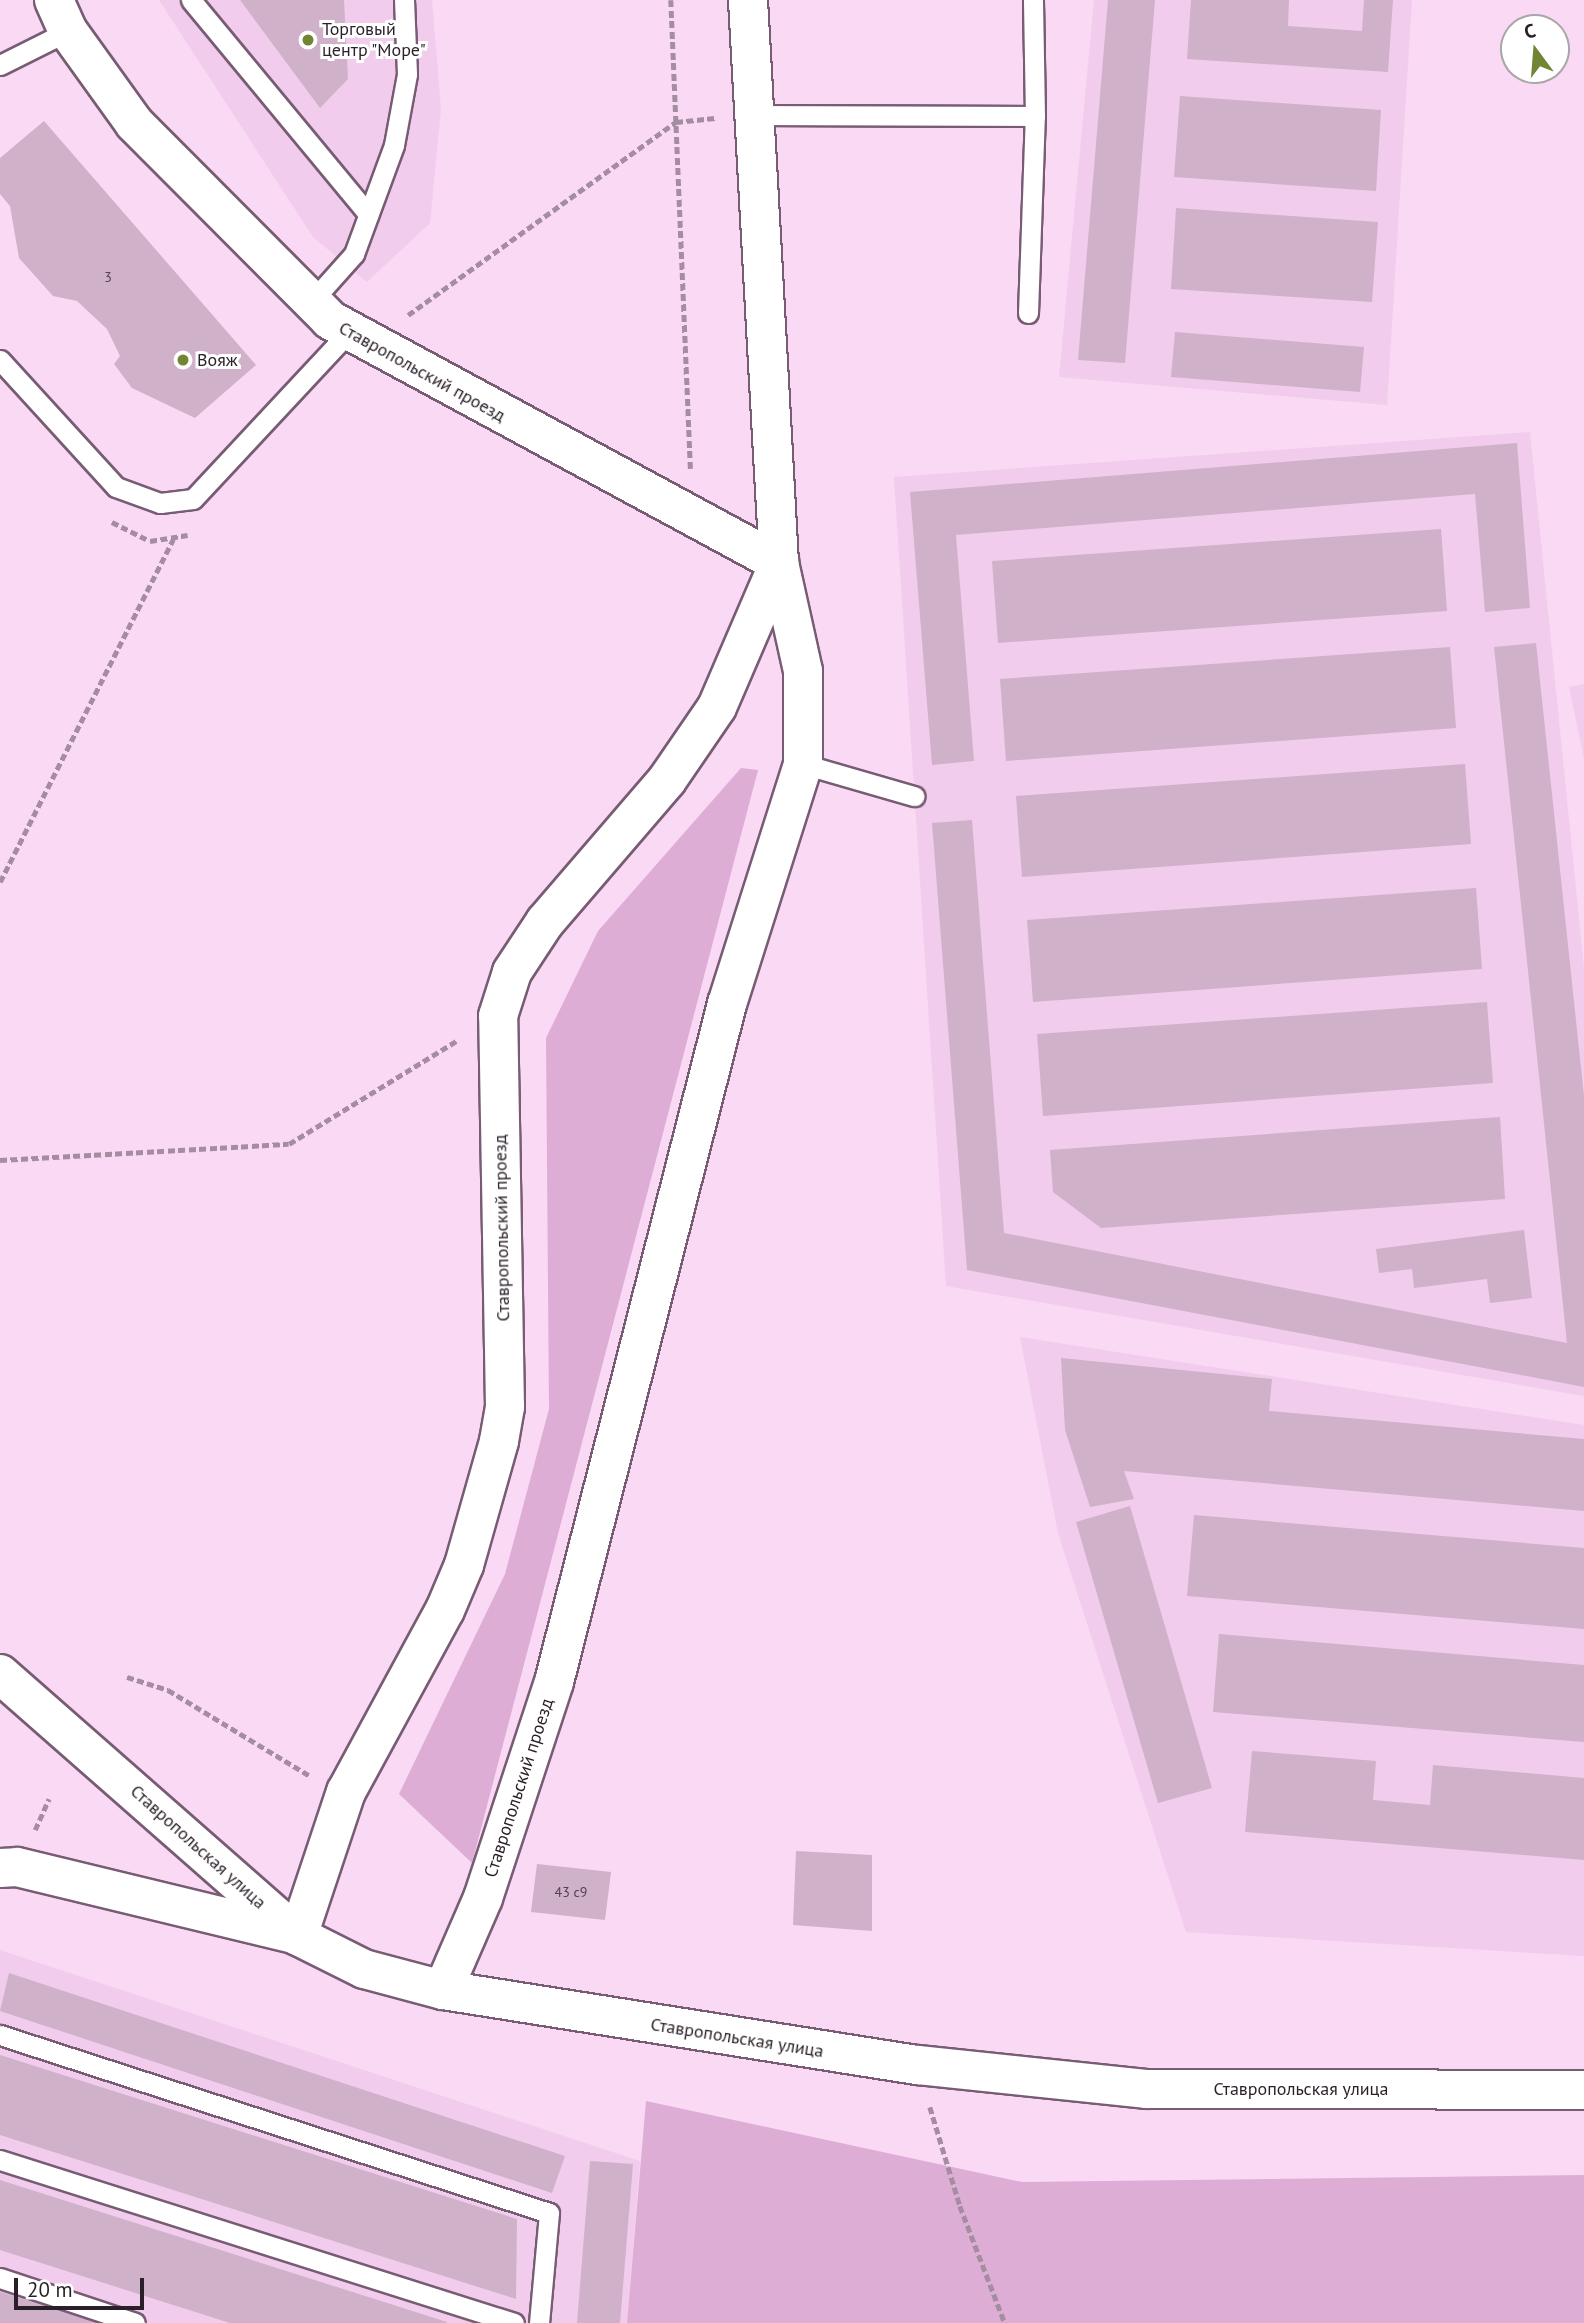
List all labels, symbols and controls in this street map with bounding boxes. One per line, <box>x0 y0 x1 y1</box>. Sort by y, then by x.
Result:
north arrow <box>1500 14 1570 84</box>
text: С <box>1521 18 1538 44</box>
place label: Торговый центр "Море" <box>322 19 427 61</box>
marker: Торговый центр "Море" <box>300 32 316 48</box>
house number: 3 <box>104 269 112 285</box>
street label: Ставропольский проезд <box>335 317 509 427</box>
place label: Вояж <box>197 349 238 371</box>
marker: Вояж <box>175 352 191 368</box>
street label: Ставропольский проезд <box>490 1134 514 1322</box>
street label: Ставропольский проезд <box>480 1696 558 1880</box>
street label: Ставропольская улица <box>126 1780 270 1914</box>
house number: 43 с9 <box>555 1884 587 1900</box>
street label: Ставропольская улица <box>649 2014 825 2062</box>
street label: Ставропольская улица <box>1214 2078 1388 2100</box>
scale bar <box>18 2264 147 2308</box>
text: 20 m <box>27 2276 73 2303</box>

